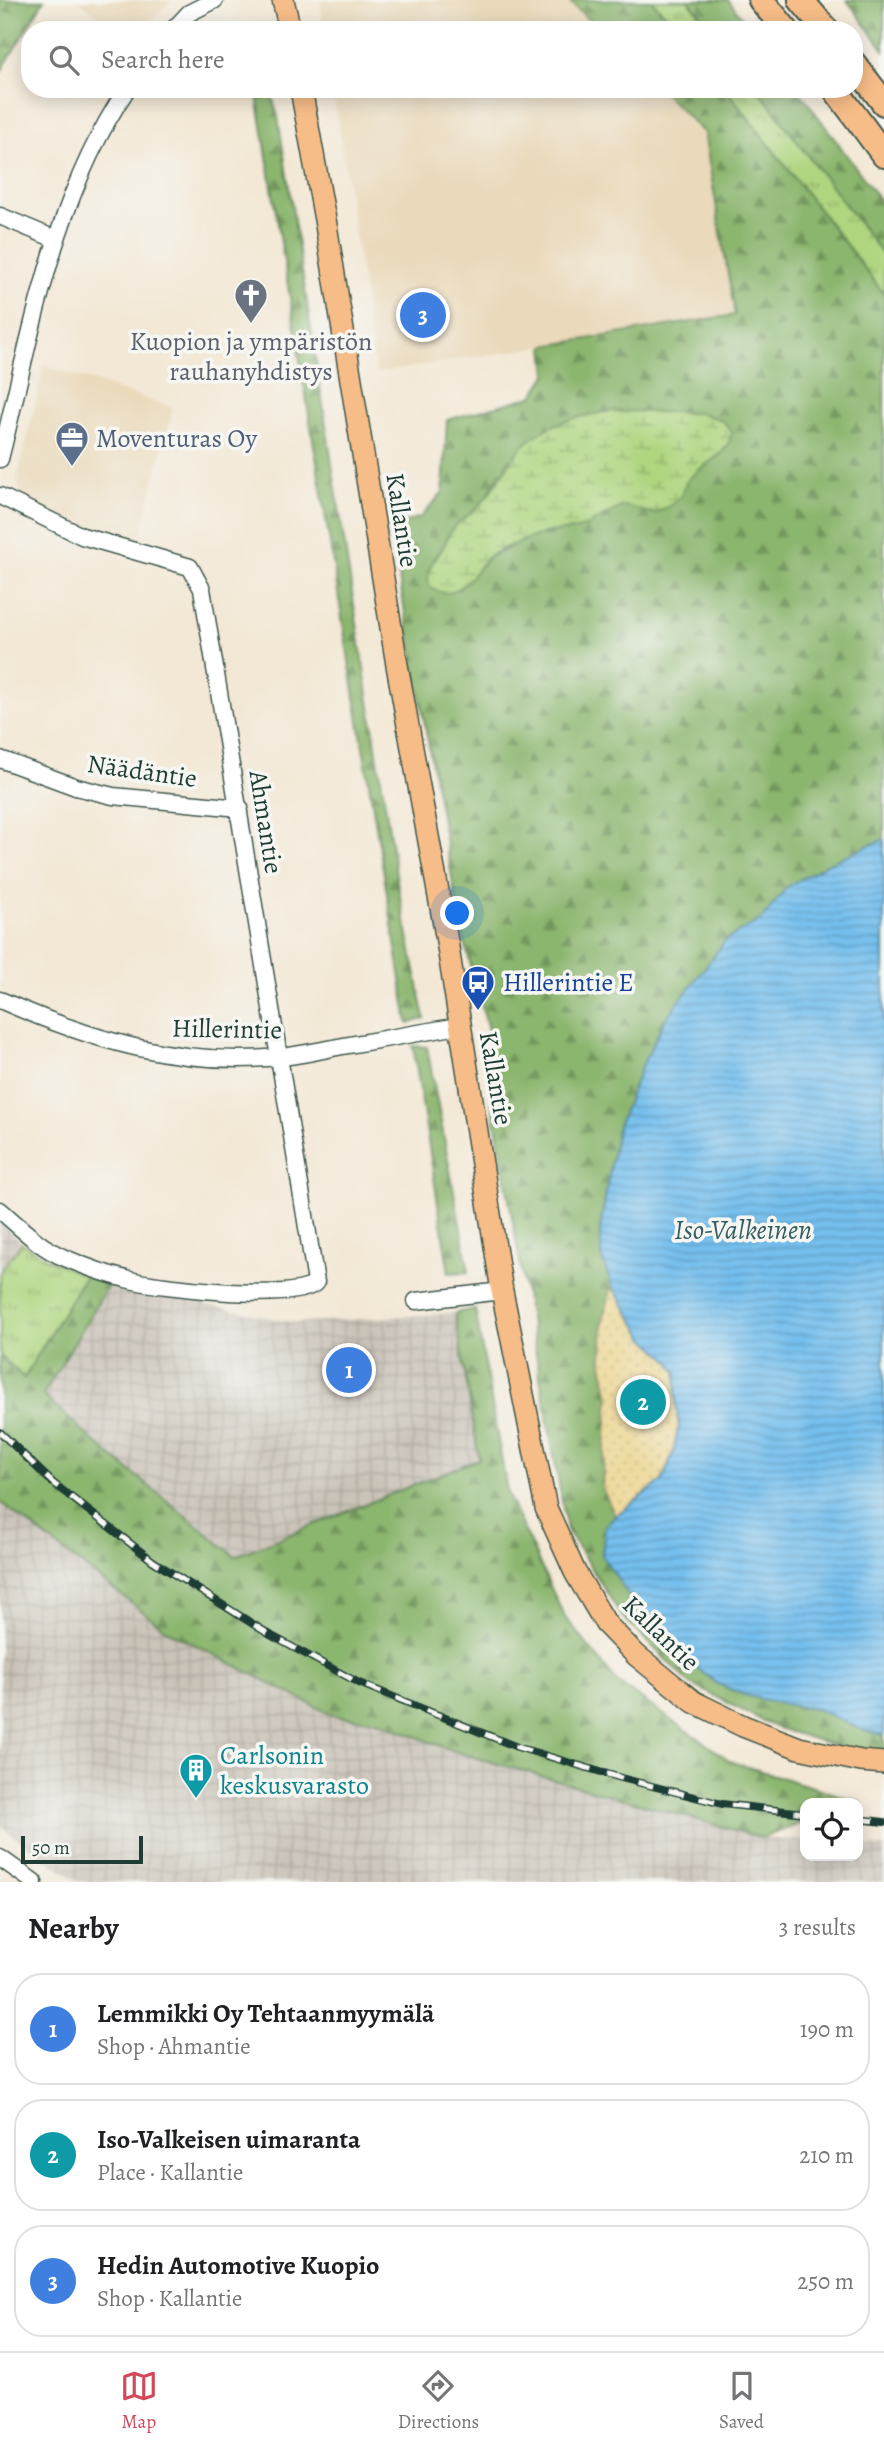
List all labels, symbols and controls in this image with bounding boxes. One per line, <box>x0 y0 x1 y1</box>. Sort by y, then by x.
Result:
search box <box>21 21 863 98</box>
icon: search <box>45 41 83 79</box>
text: Search here <box>101 42 225 77</box>
church icon: Kuopion ja ympäristön rauhanyhdistys <box>232 276 270 325</box>
pin: 3 <box>400 289 446 341</box>
place label: Kuopion ja ympäristön rauhanyhdistys <box>130 324 372 389</box>
office icon: Moventuras Oy <box>53 419 91 468</box>
place label: Moventuras Oy <box>96 421 257 456</box>
street label: Kallantie <box>377 470 427 570</box>
street label: Näädäntie <box>85 746 199 796</box>
street label: Ahmantie <box>240 767 291 876</box>
your location <box>440 896 474 930</box>
bus stop icon: Hillerintie E <box>459 963 497 1012</box>
place label: Hillerintie E <box>503 965 634 1000</box>
street label: Hillerintie <box>172 1011 282 1047</box>
street label: Kallantie <box>471 1028 521 1128</box>
water label: Iso-Valkeinen <box>674 1211 812 1249</box>
pin: 1 <box>326 1344 372 1396</box>
pin: 2 <box>620 1376 666 1428</box>
street label: Kallantie <box>615 1587 707 1679</box>
place label: Carlsonin keskusvarasto <box>220 1738 369 1803</box>
building icon: Carlsonin keskusvarasto <box>177 1751 215 1800</box>
map controls <box>800 1798 863 1861</box>
button: locate <box>800 1798 863 1861</box>
scale bar <box>21 1833 144 1865</box>
text: 50 m <box>32 1835 70 1861</box>
text: Nearby <box>28 1908 119 1948</box>
text: 3 results <box>779 1912 856 1943</box>
text: Lemmikki Oy Tehtaanmyymälä <box>97 1996 434 2031</box>
text: 1 <box>49 2014 57 2045</box>
text: 190 m <box>800 2014 854 2045</box>
text: Shop · Ahmantie <box>97 2031 251 2062</box>
text: Iso-Valkeisen uimaranta <box>97 2122 361 2157</box>
text: 2 <box>47 2140 59 2171</box>
text: 210 m <box>799 2140 854 2171</box>
text: Place · Kallantie <box>97 2157 243 2188</box>
text: Hedin Automotive Kuopio <box>97 2248 379 2283</box>
text: 3 <box>48 2266 58 2297</box>
text: 250 m <box>797 2266 854 2297</box>
text: Shop · Kallantie <box>97 2283 242 2314</box>
tab: Map <box>120 2367 158 2435</box>
tab: Directions <box>398 2367 479 2435</box>
tab: Saved <box>719 2367 764 2435</box>

